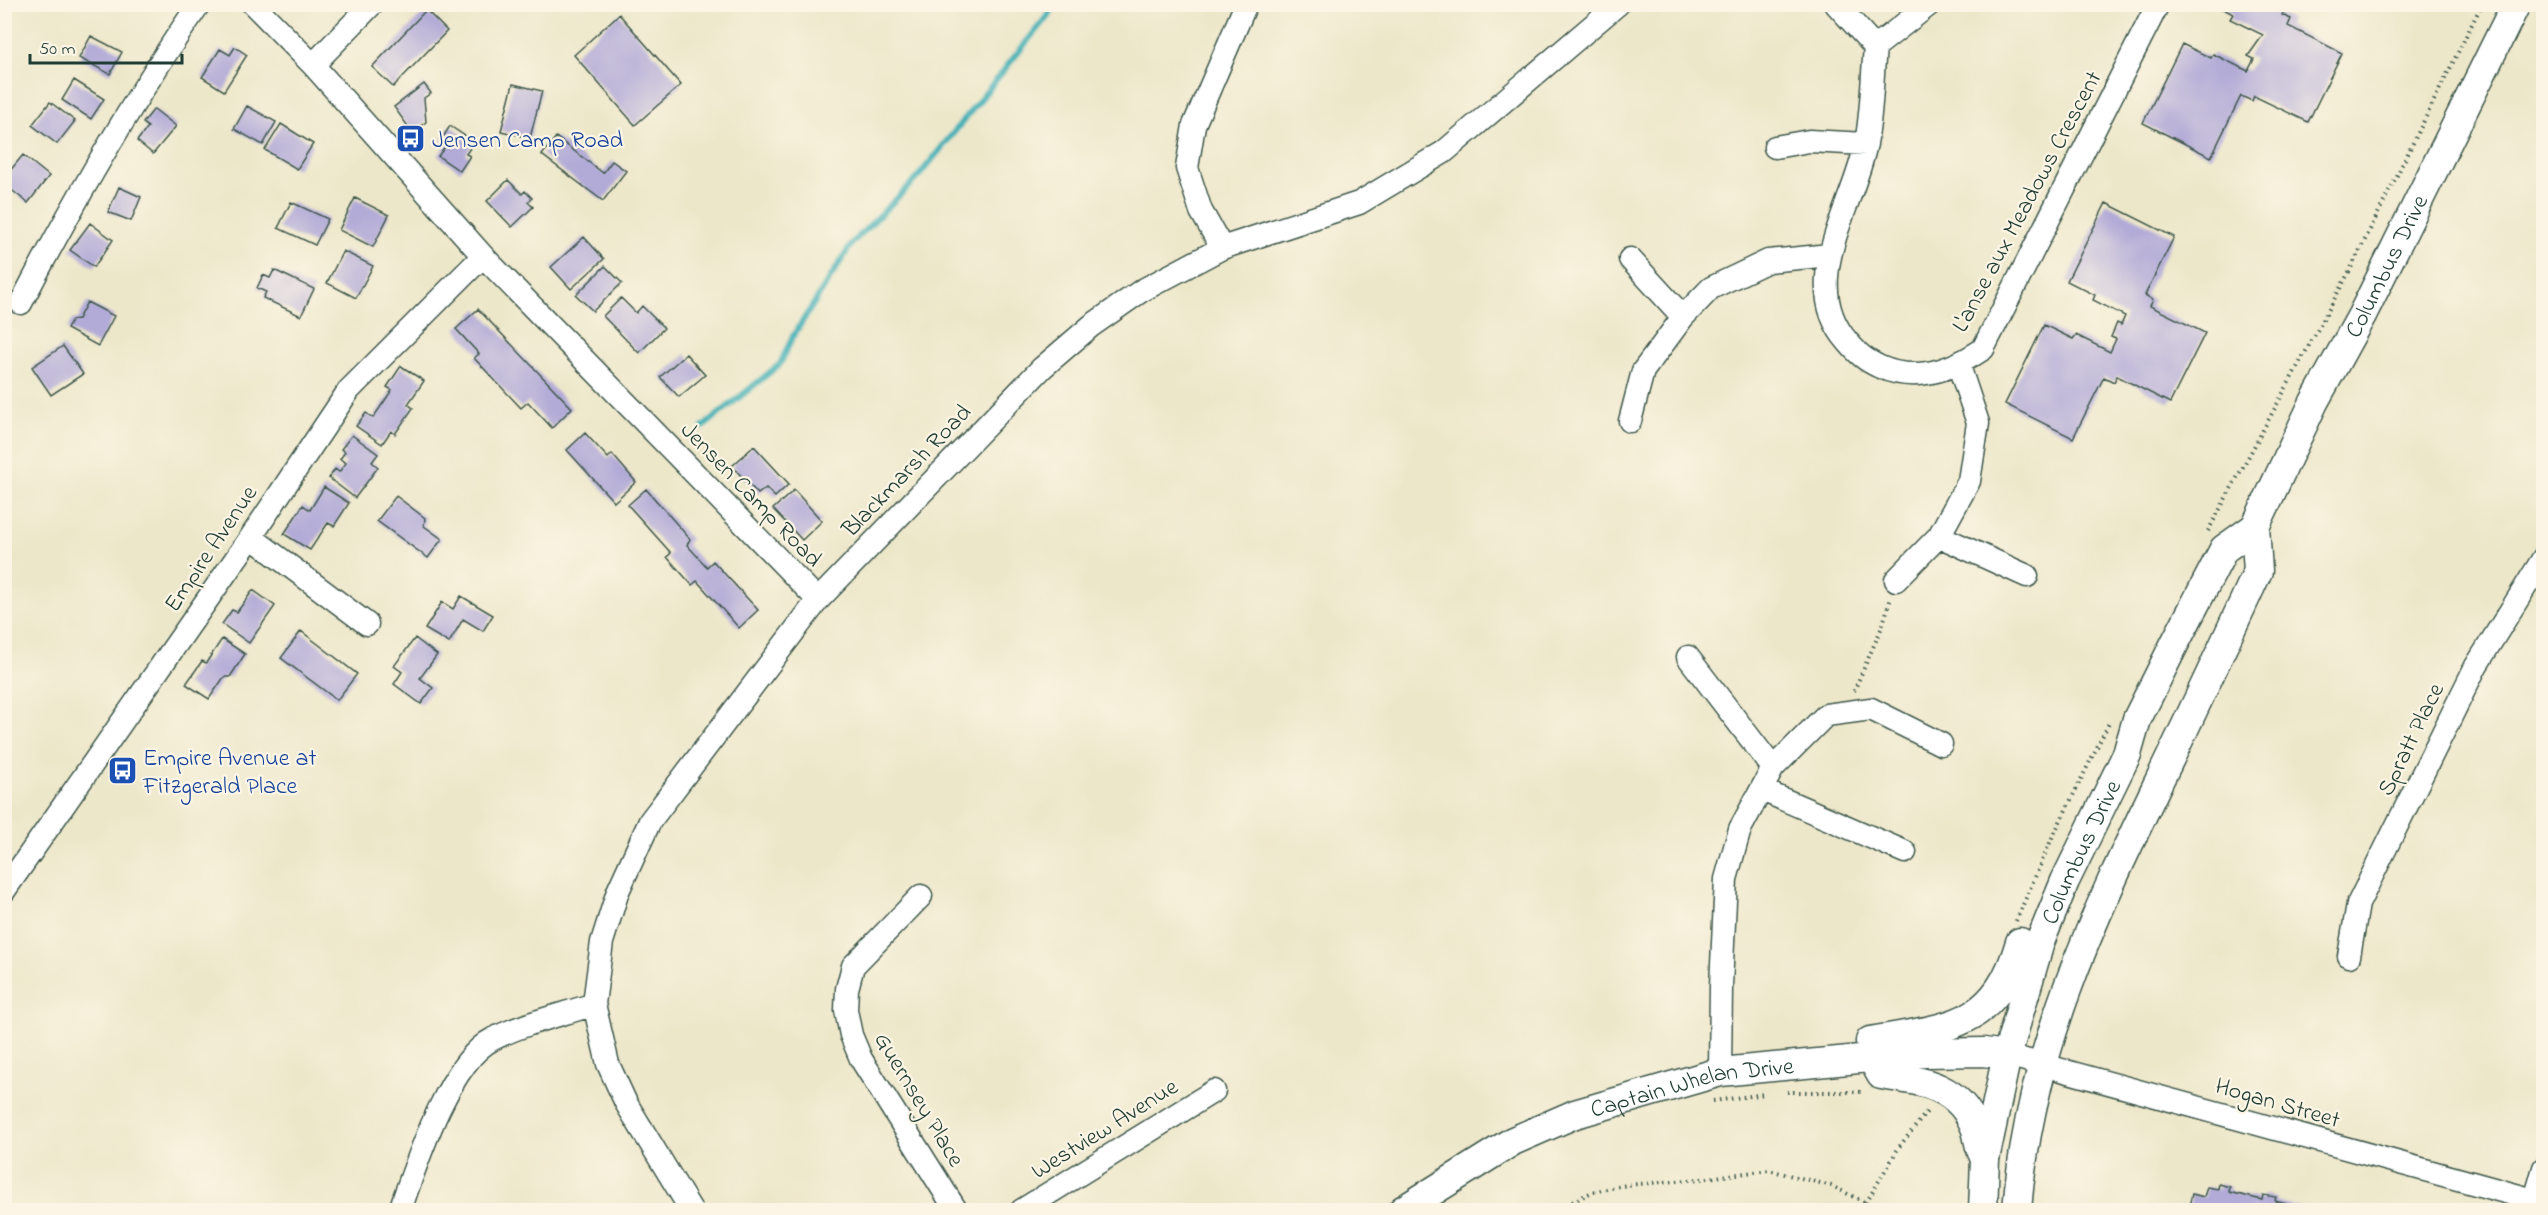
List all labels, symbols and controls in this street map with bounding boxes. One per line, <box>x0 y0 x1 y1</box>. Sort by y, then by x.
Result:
scale bar <box>30 27 182 65</box>
text: 50 m <box>39 37 76 63</box>
street label: L'anse aux Meadows Crescent <box>1944 65 2112 339</box>
bus stop icon: Jensen Camp Road <box>395 123 427 155</box>
place label: Jensen Camp Road <box>432 124 624 159</box>
street label: Columbus Drive <box>2338 189 2439 345</box>
street label: Blackmarsh Road <box>834 397 981 547</box>
street label: Jensen Camp Road <box>671 415 830 577</box>
street label: Empire Avenue <box>157 479 268 620</box>
street label: Spratt Place <box>2370 677 2455 803</box>
place label: Empire Avenue at Fitzgerald Place <box>142 742 317 805</box>
bus stop icon: Empire Avenue at Fitzgerald Place <box>106 755 138 787</box>
street label: Columbus Drive <box>2034 774 2132 930</box>
street label: Guernsey Place <box>863 1026 972 1175</box>
street label: Captain Whelan Drive <box>1587 1050 1795 1129</box>
street label: Hogan Street <box>2211 1070 2344 1139</box>
street label: Westview Avenue <box>1025 1071 1186 1189</box>

